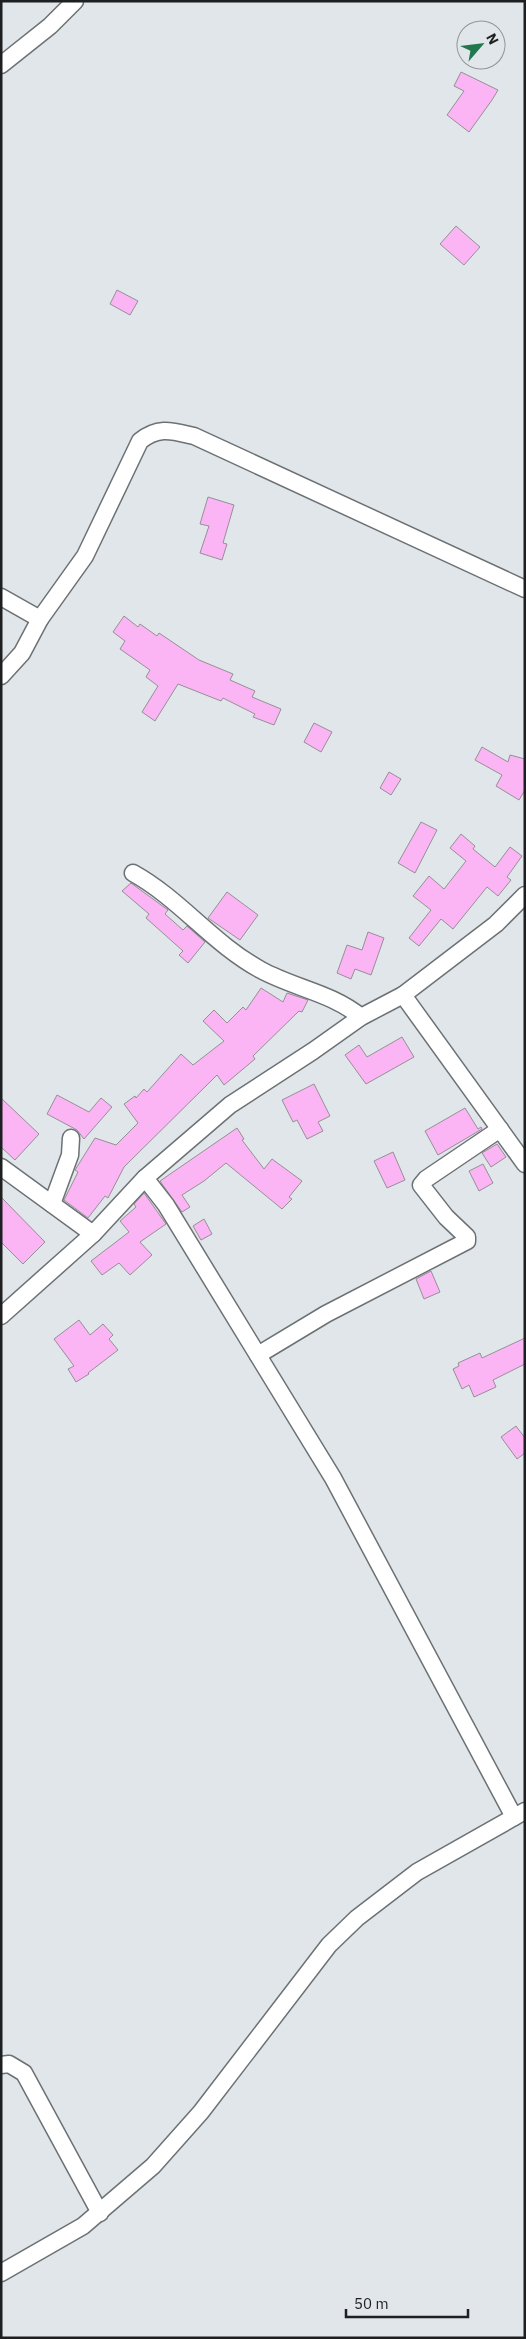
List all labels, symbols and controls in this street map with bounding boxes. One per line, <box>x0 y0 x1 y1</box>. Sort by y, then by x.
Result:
north arrow <box>456 20 506 70</box>
text: N <box>482 30 503 48</box>
scale bar <box>346 2286 468 2318</box>
text: 50 m <box>354 2294 389 2313</box>

